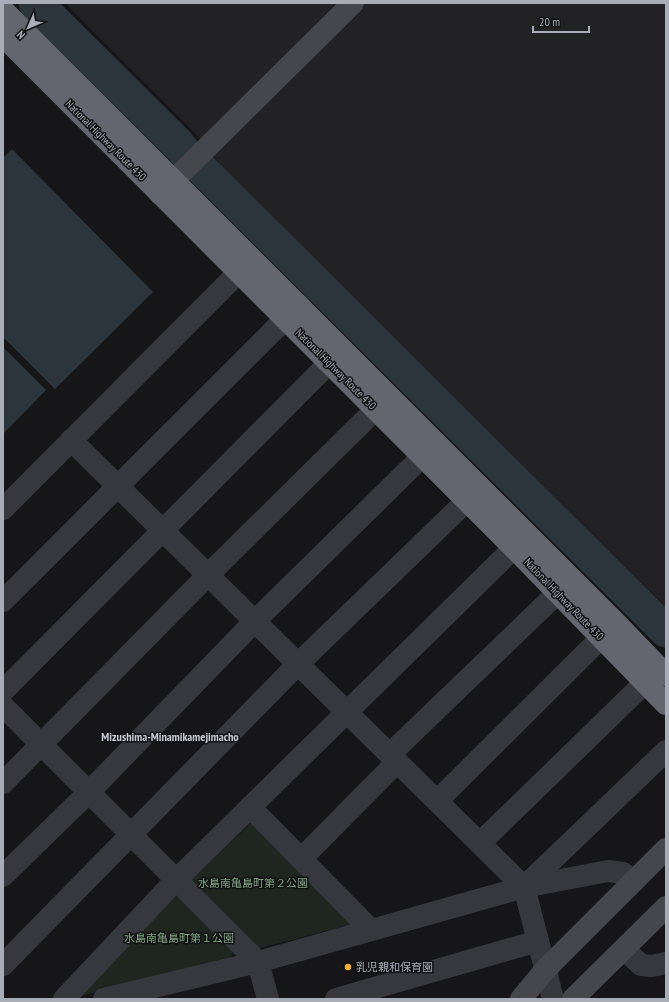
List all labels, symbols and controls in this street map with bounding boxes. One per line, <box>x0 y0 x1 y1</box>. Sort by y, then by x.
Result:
north arrow <box>8 8 48 48</box>
scale bar <box>533 8 589 34</box>
text: 20 m <box>539 14 560 29</box>
text: N <box>14 28 28 42</box>
street label: National Highway Route 430 <box>63 97 149 183</box>
street label: National Highway Route 430 <box>293 326 379 412</box>
street label: National Highway Route 430 <box>521 555 607 643</box>
district label: Mizushima-Minamikamejimacho <box>101 729 239 744</box>
park label: 水島南亀島町第２公園 <box>198 876 308 890</box>
park label: 水島南亀島町第１公園 <box>124 931 234 945</box>
place label: 乳児親和保育園 <box>356 960 433 974</box>
marker: 乳児親和保育園 <box>343 962 353 972</box>

